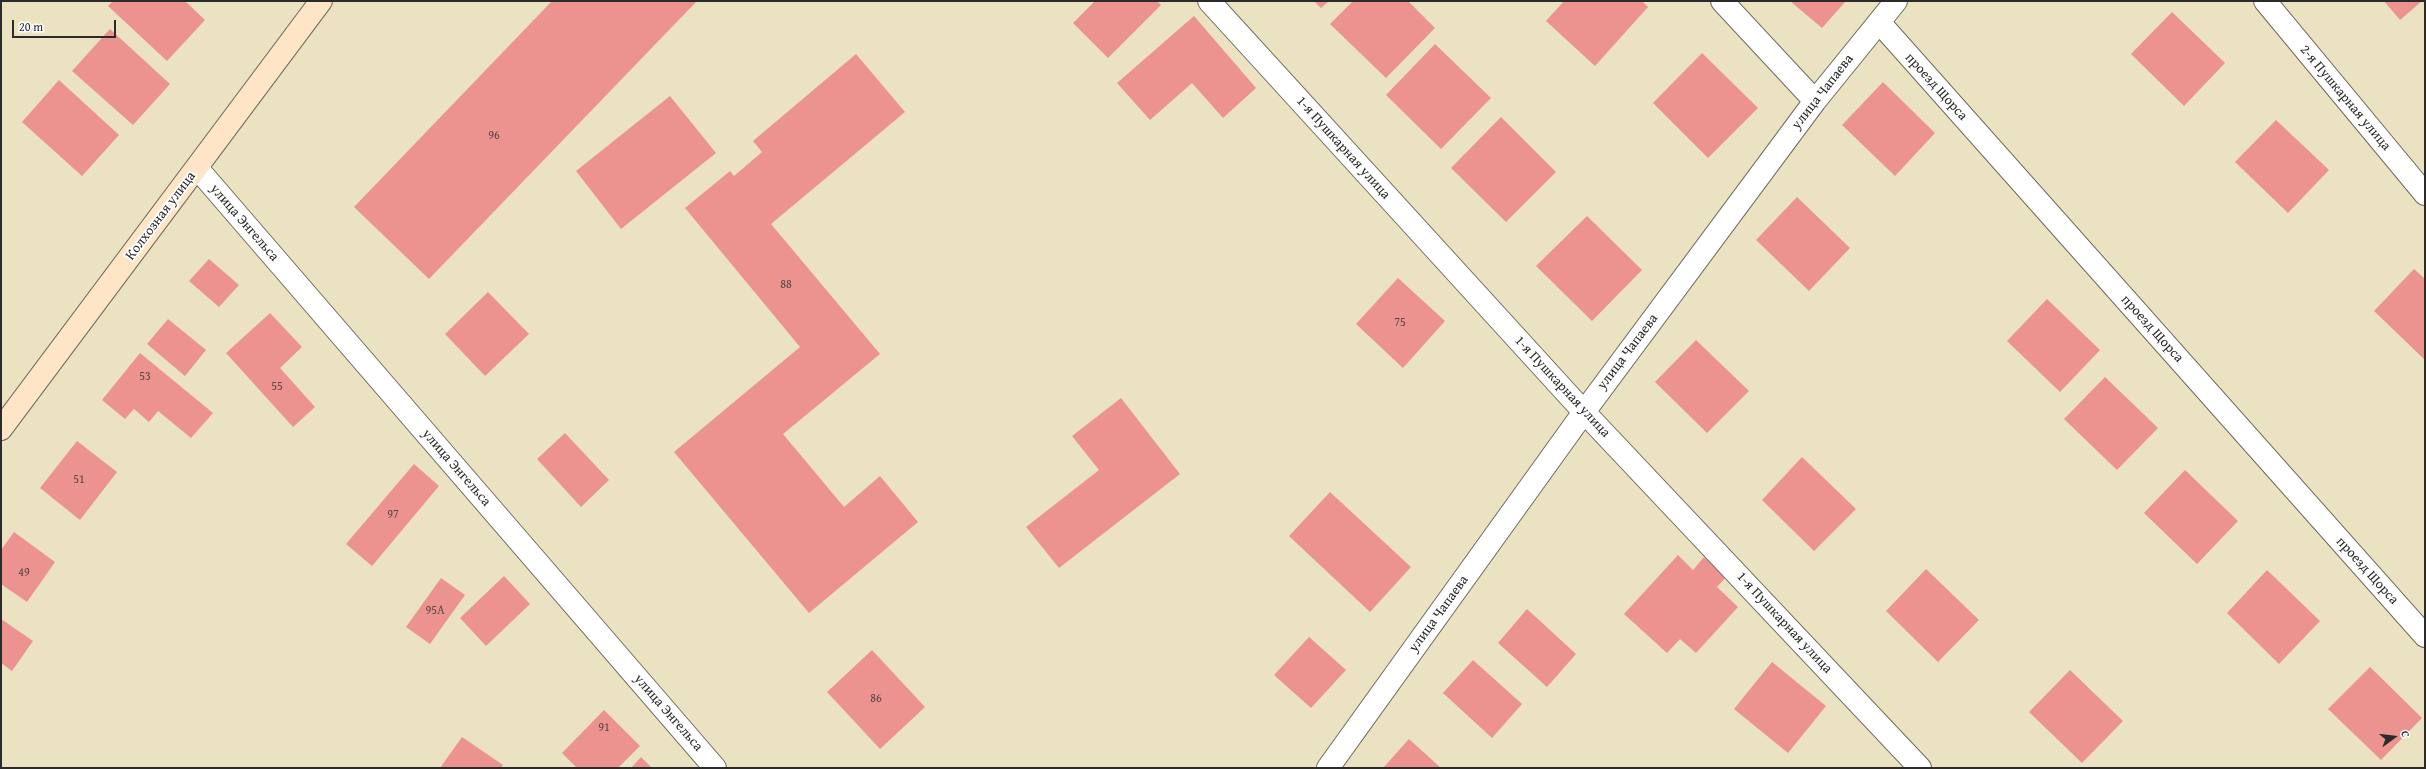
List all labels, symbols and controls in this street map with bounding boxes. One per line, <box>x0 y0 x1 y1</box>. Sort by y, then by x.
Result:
scale bar <box>14 12 118 38</box>
text: 20 m <box>19 18 43 35</box>
street label: 2-я Пушкарная улица <box>2296 42 2394 154</box>
street label: проезд Щорса <box>1901 50 1971 124</box>
street label: улица Чапаева <box>1788 51 1858 133</box>
street label: 1-я Пушкарная улица <box>1292 93 1394 203</box>
house number: 96 <box>488 129 500 143</box>
street label: Колхозная улица <box>122 168 200 264</box>
street label: улица Энгельса <box>206 181 282 265</box>
house number: 88 <box>780 278 792 292</box>
street label: проезд Щорса <box>2117 292 2187 366</box>
street label: улица Чапаева <box>1594 311 1662 393</box>
house number: 75 <box>1394 316 1406 330</box>
street label: 1-я Пушкарная улица <box>1511 333 1613 441</box>
house number: 53 <box>139 370 151 384</box>
house number: 55 <box>271 380 283 394</box>
street label: улица Энгельса <box>418 426 494 510</box>
house number: 51 <box>73 473 85 487</box>
house number: 97 <box>387 508 399 522</box>
street label: проезд Щорса <box>2332 534 2402 608</box>
house number: 49 <box>18 566 30 580</box>
street label: 1-я Пушкарная улица <box>1733 569 1835 677</box>
street label: улица Чапаева <box>1406 572 1472 656</box>
house number: 95А <box>426 604 444 618</box>
street label: улица Энгельса <box>630 671 706 755</box>
house number: 86 <box>870 692 882 706</box>
north arrow <box>2374 717 2414 757</box>
house number: 91 <box>598 721 610 735</box>
text: С <box>2397 729 2414 739</box>

